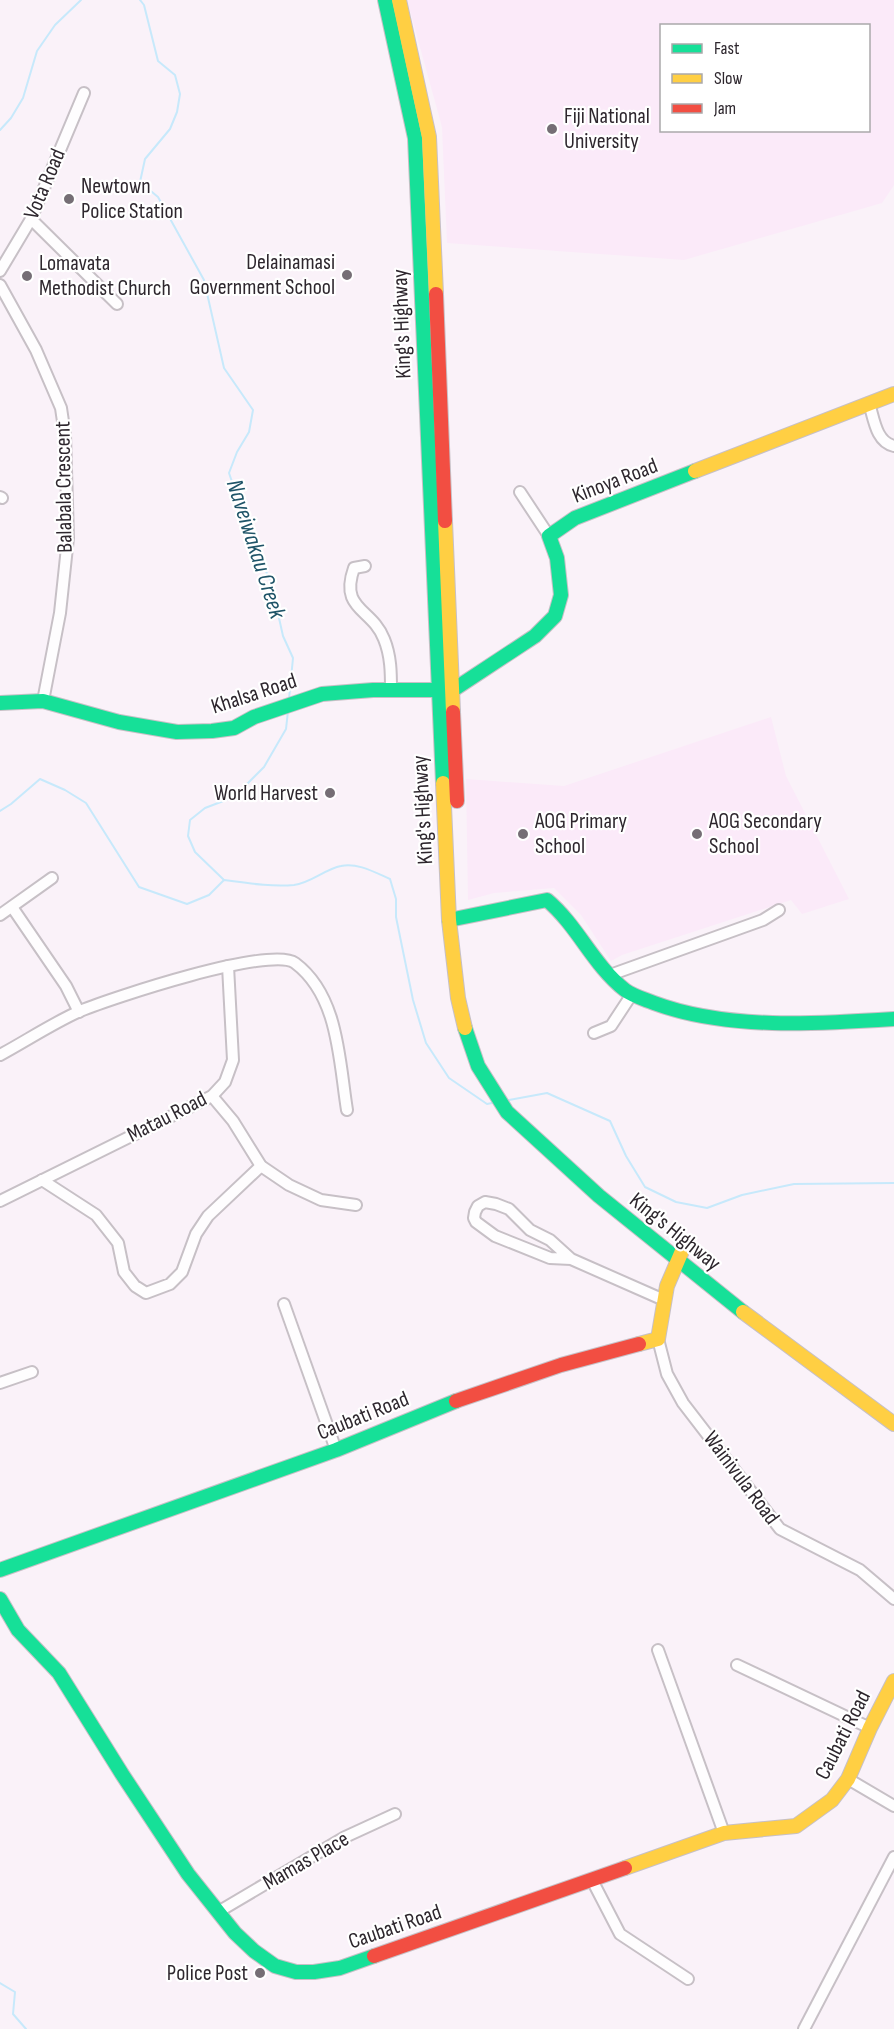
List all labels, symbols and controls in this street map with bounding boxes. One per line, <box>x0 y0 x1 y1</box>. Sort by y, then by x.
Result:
legend <box>660 24 870 132</box>
text: Fast <box>714 38 740 59</box>
text: Slow <box>714 68 743 89</box>
text: Jam <box>713 98 736 119</box>
place label: Fiji National University <box>564 103 650 155</box>
marker: Fiji National University <box>545 122 559 136</box>
street label: Vota Road <box>18 145 72 223</box>
place label: Newtown Police Station <box>81 173 183 225</box>
marker: Newtown Police Station <box>62 192 76 206</box>
place label: Delainamasi Government School <box>189 249 335 301</box>
place label: Lomavata Methodist Church <box>39 250 171 302</box>
marker: Delainamasi Government School <box>340 268 354 282</box>
street label: King's Highway <box>387 268 417 379</box>
marker: Lomavata Methodist Church <box>20 269 34 283</box>
street label: Balabala Crescent <box>49 421 79 553</box>
street label: Kinoya Road <box>568 452 662 510</box>
water label: Naveiwakau Creek <box>220 476 292 623</box>
street label: Khalsa Road <box>208 667 300 721</box>
street label: King's Highway <box>407 754 439 865</box>
place label: World Harvest <box>214 780 318 807</box>
marker: World Harvest <box>323 786 337 800</box>
place label: AOG Primary School <box>534 808 627 860</box>
place label: AOG Secondary School <box>708 808 822 860</box>
marker: AOG Primary School <box>516 827 530 841</box>
marker: AOG Secondary School <box>690 827 704 841</box>
street label: Matau Road <box>123 1085 211 1149</box>
street label: King's Highway <box>624 1187 726 1277</box>
street label: Caubati Road <box>313 1385 413 1447</box>
street label: Wainivula Road <box>697 1426 785 1530</box>
street label: Caubati Road <box>809 1686 877 1784</box>
street label: Mamas Place <box>258 1826 354 1896</box>
street label: Caubati Road <box>345 1899 445 1955</box>
place label: Police Post <box>167 1960 248 1987</box>
marker: Police Post <box>253 1966 267 1980</box>

